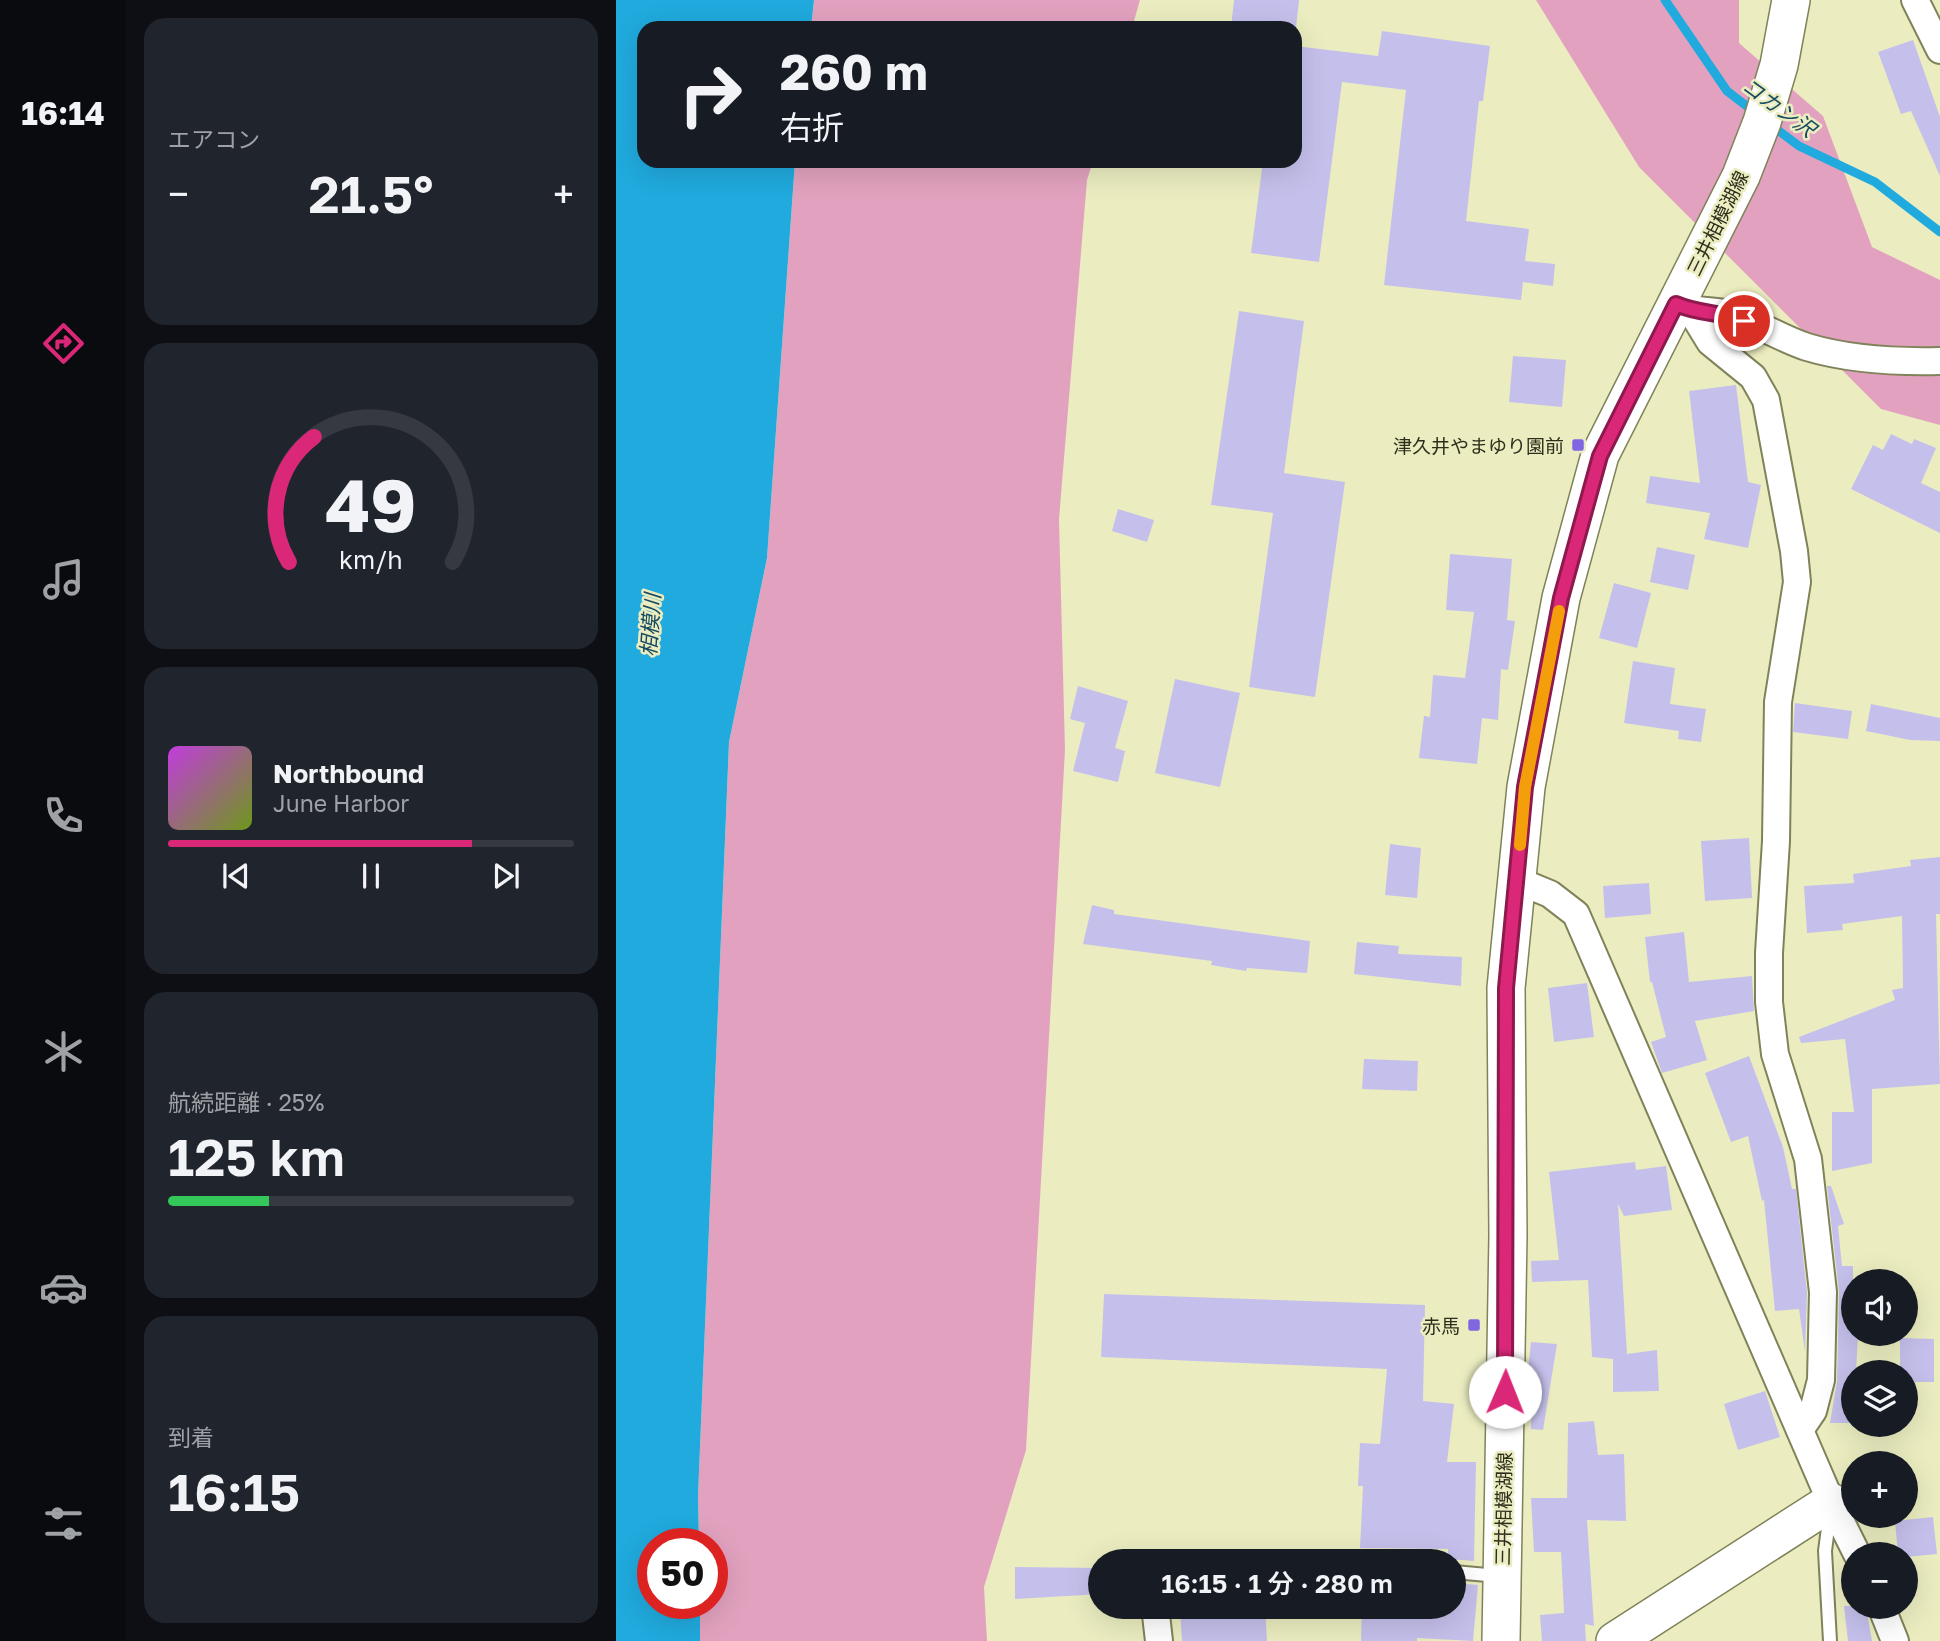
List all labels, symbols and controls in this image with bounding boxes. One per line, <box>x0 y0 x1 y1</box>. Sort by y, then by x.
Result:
text: 260 m <box>780 42 928 101</box>
icon: right <box>665 49 756 140</box>
water label: コカン沢 <box>1737 72 1823 144</box>
text: 16:14 <box>21 94 105 132</box>
text: 右折 <box>780 108 844 146</box>
text: エアコン <box>168 125 260 153</box>
text: 21.5° <box>309 162 433 224</box>
street label: 三井相模湖線 <box>1682 167 1752 279</box>
text: − <box>168 171 189 216</box>
text: + <box>553 171 574 216</box>
pin <box>1714 291 1774 351</box>
icon: arrive <box>1725 302 1763 340</box>
icon: directions <box>39 319 88 368</box>
place label: 津久井やまゆり園前 <box>1393 434 1564 457</box>
marker: 津久井やまゆり園前 <box>1570 437 1586 453</box>
text: 49 <box>325 461 417 548</box>
text: km/h <box>339 544 403 575</box>
icon: music <box>39 555 88 604</box>
water label: 相模川 <box>635 591 665 657</box>
text: Northbound <box>273 758 424 789</box>
text: June Harbor <box>273 789 409 817</box>
icon: phone <box>39 791 88 840</box>
icon: previous <box>217 857 255 895</box>
icon: pause <box>352 857 390 895</box>
icon: next <box>487 857 525 895</box>
icon: climate <box>39 1027 88 1076</box>
text: 航続距離 · 25% <box>168 1088 324 1116</box>
text: 125 km <box>168 1125 345 1187</box>
icon: car <box>39 1263 88 1312</box>
map controls <box>1841 1269 1918 1619</box>
button: sound <box>1841 1269 1918 1346</box>
place label: 赤馬 <box>1422 1314 1460 1337</box>
marker: 赤馬 <box>1466 1317 1482 1333</box>
position arrow <box>1468 1355 1542 1429</box>
button: layers <box>1841 1360 1918 1437</box>
text: 到着 <box>168 1423 214 1451</box>
button: + <box>1841 1451 1918 1528</box>
street label: 三井相模湖線 <box>1491 1452 1515 1566</box>
text: 16:15 <box>168 1460 300 1522</box>
icon: filters <box>39 1499 88 1548</box>
speed limit sign: 50 <box>637 1528 728 1619</box>
button: − <box>1841 1542 1918 1619</box>
text: 16:15 · 1 分 · 280 m <box>1161 1568 1393 1599</box>

